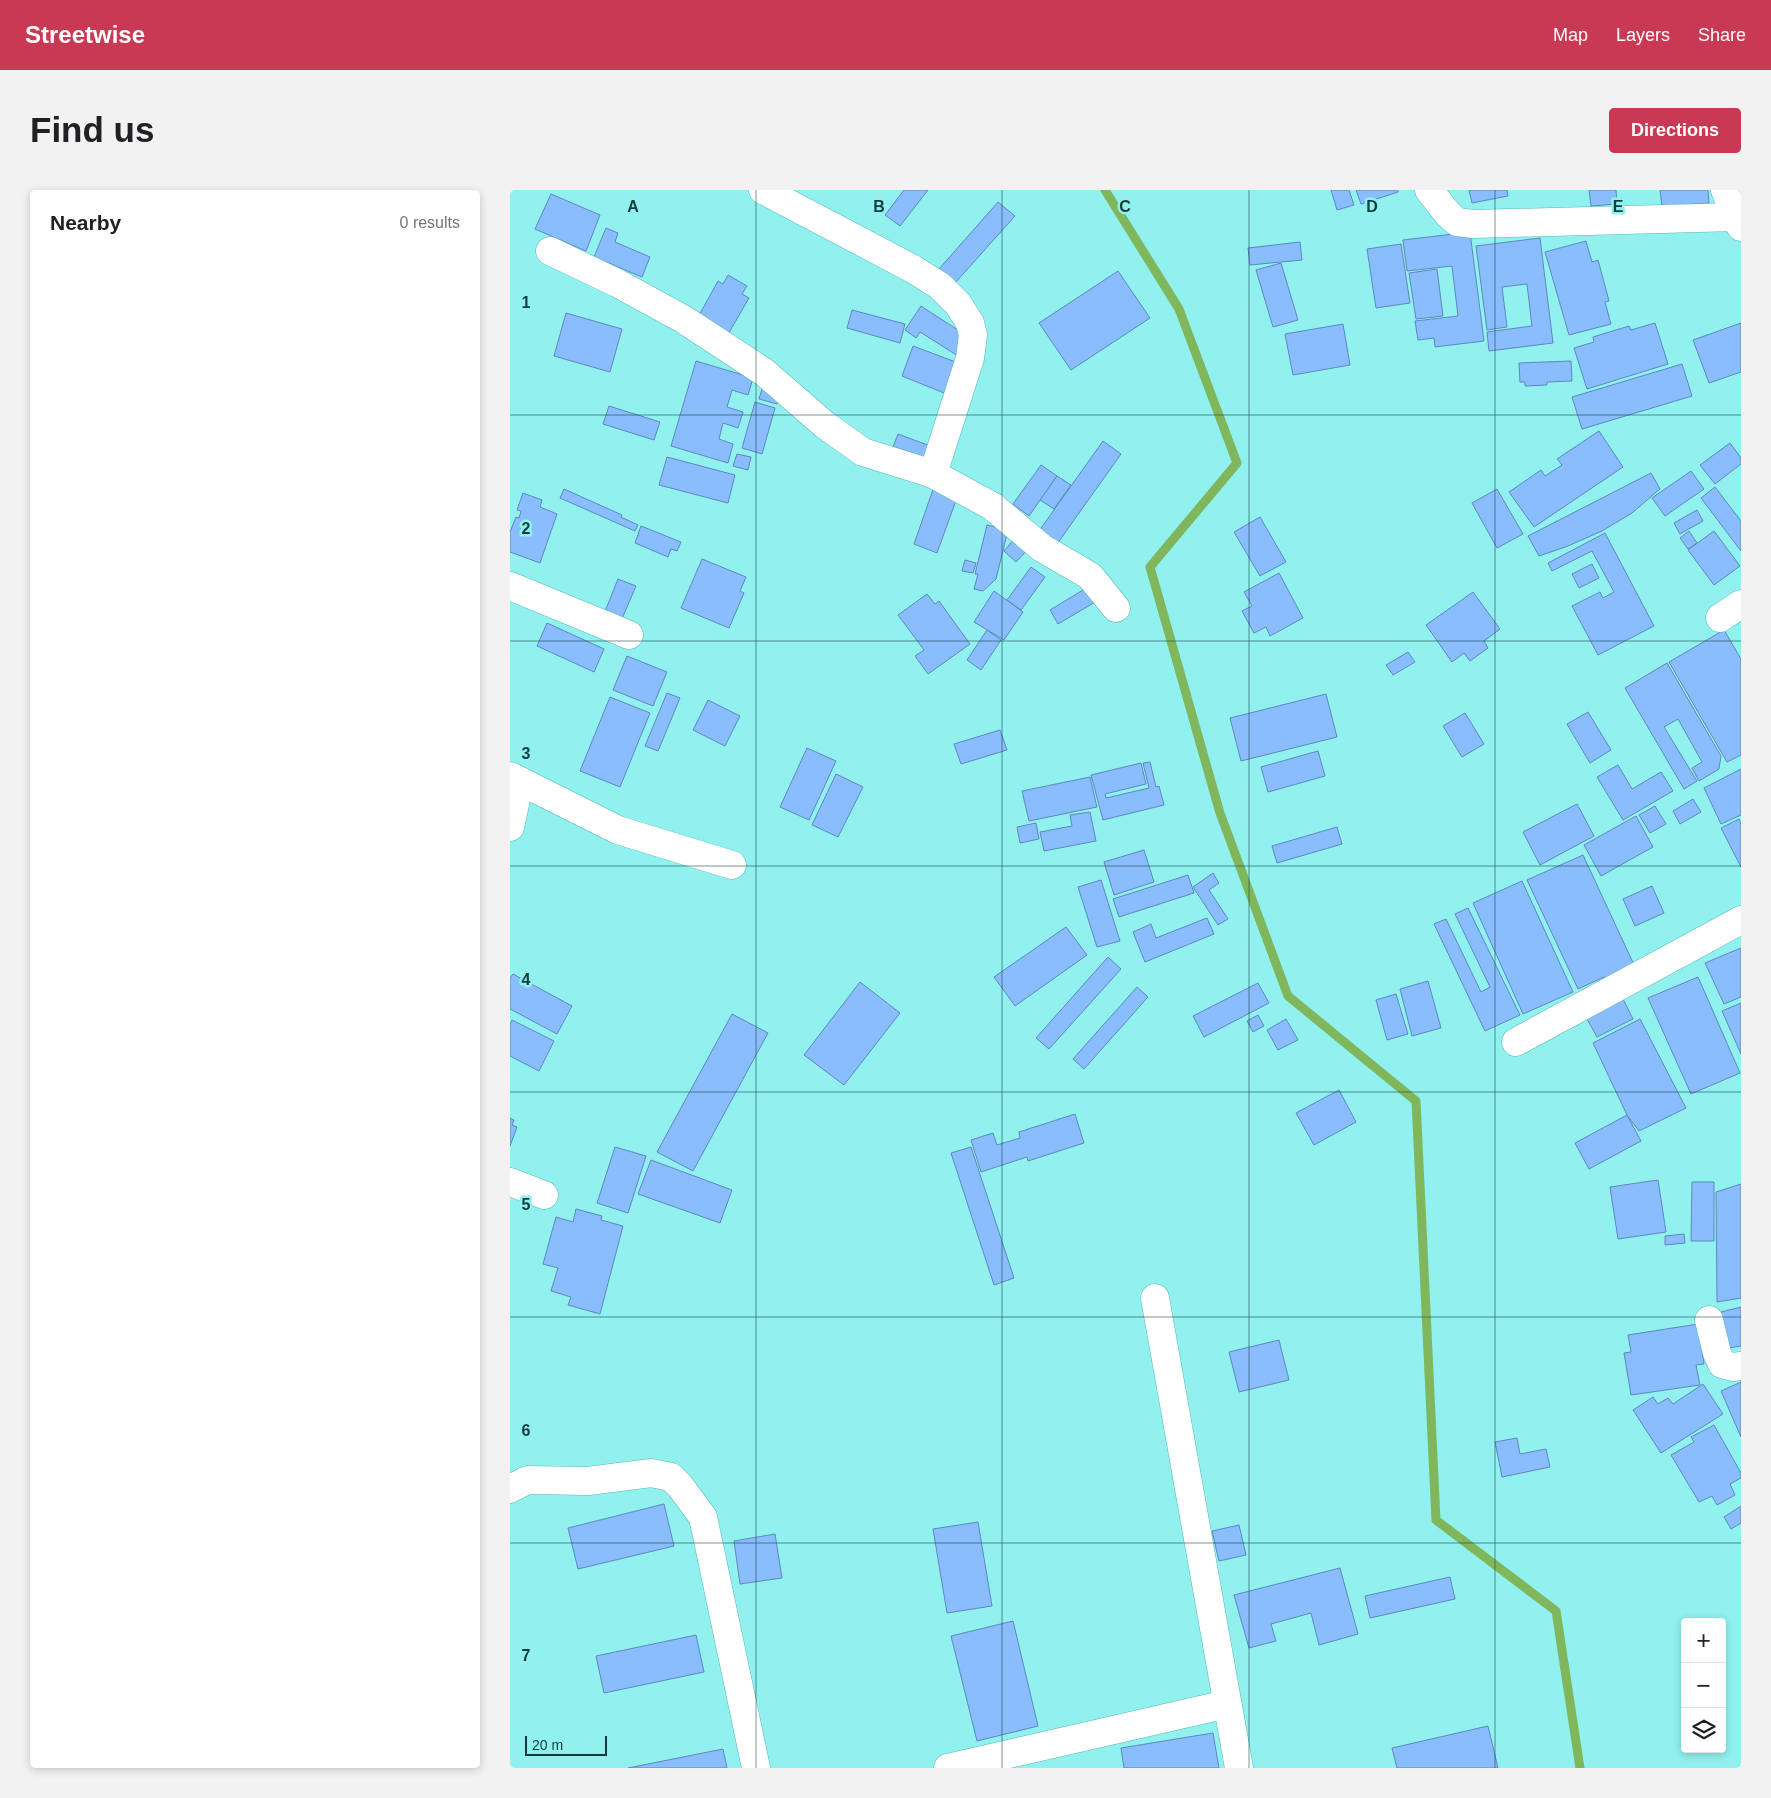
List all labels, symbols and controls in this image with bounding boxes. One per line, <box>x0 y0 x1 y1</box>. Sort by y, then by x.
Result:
text: Streetwise <box>25 21 145 48</box>
text: Map <box>1553 25 1588 45</box>
text: Layers <box>1616 25 1670 45</box>
text: Share <box>1698 25 1746 45</box>
button: Directions <box>1609 108 1741 153</box>
text: Find us <box>30 110 154 149</box>
text: A <box>627 198 639 215</box>
text: B <box>873 198 885 215</box>
text: C <box>1119 198 1131 215</box>
text: D <box>1366 198 1378 215</box>
text: E <box>1613 198 1624 215</box>
text: Nearby <box>50 211 121 234</box>
text: 0 results <box>400 214 460 231</box>
text: 1 <box>522 294 531 311</box>
text: 2 <box>522 520 531 537</box>
text: 3 <box>522 745 531 762</box>
text: 4 <box>522 971 531 988</box>
text: 5 <box>522 1196 531 1213</box>
text: 6 <box>522 1422 531 1439</box>
map controls <box>1681 1618 1726 1753</box>
button: + <box>1681 1618 1726 1663</box>
text: 7 <box>522 1647 531 1664</box>
button: − <box>1681 1663 1726 1708</box>
button: layers <box>1681 1708 1726 1753</box>
scale bar <box>525 1733 608 1756</box>
text: 20 m <box>532 1737 563 1753</box>

